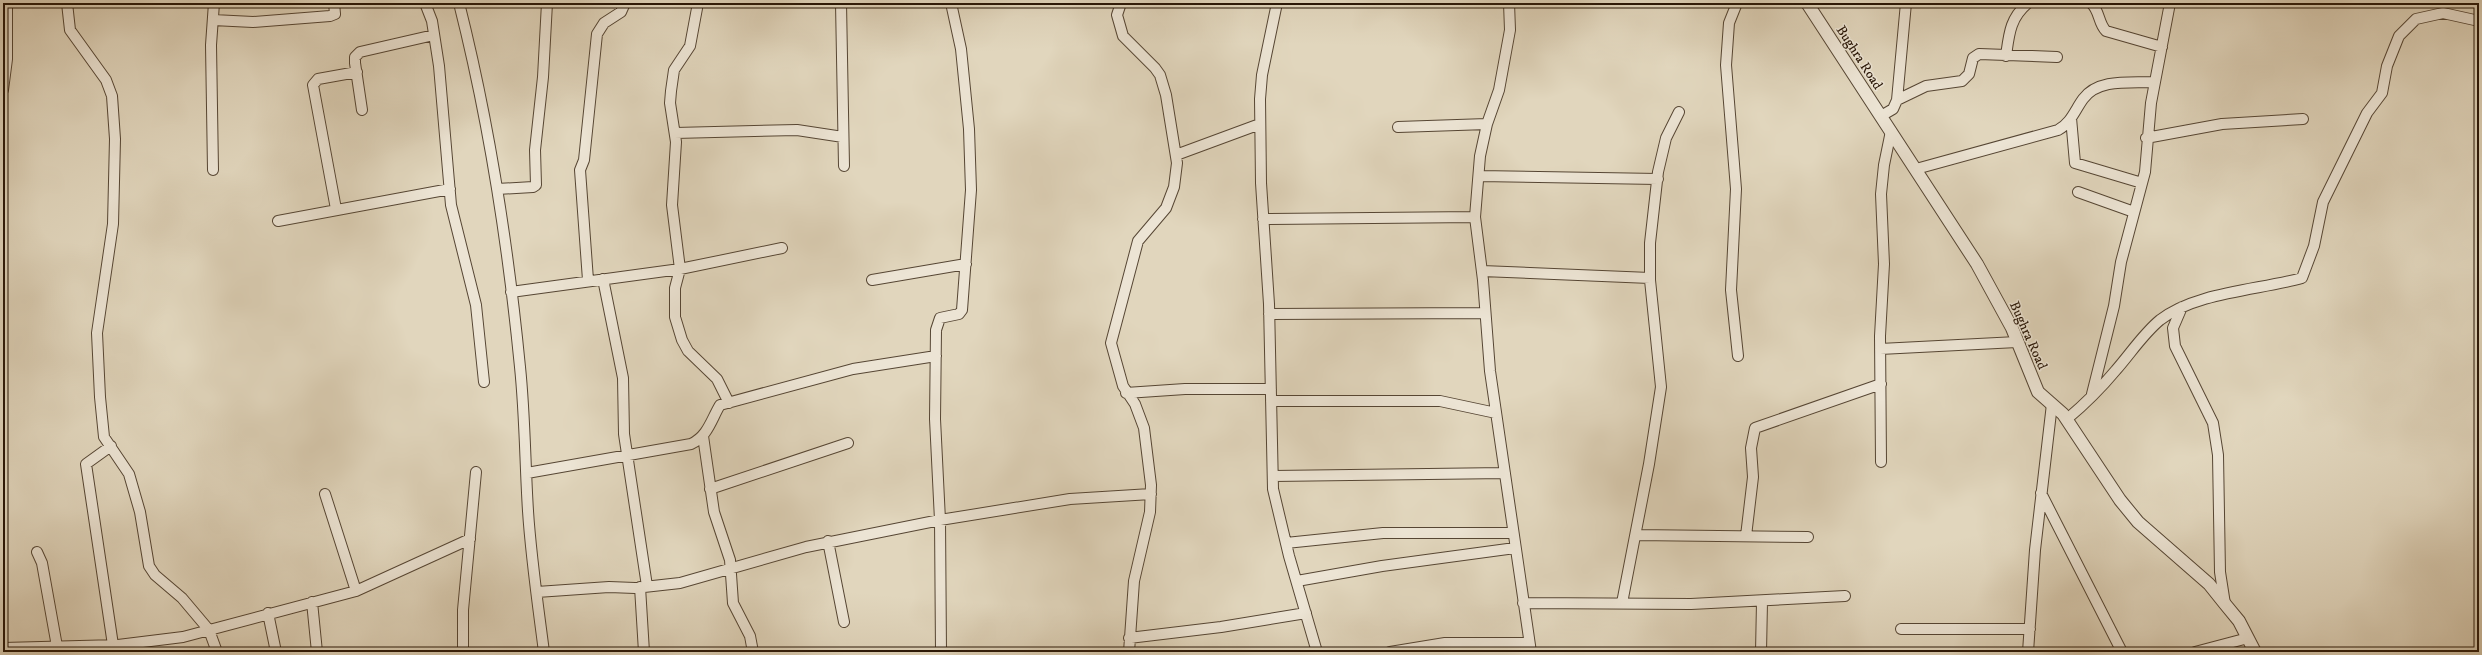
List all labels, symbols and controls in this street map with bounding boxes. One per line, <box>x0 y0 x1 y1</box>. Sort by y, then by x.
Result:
street label: Bughra Road <box>1832 22 1887 93</box>
street label: Bughra Road <box>2005 298 2051 372</box>

